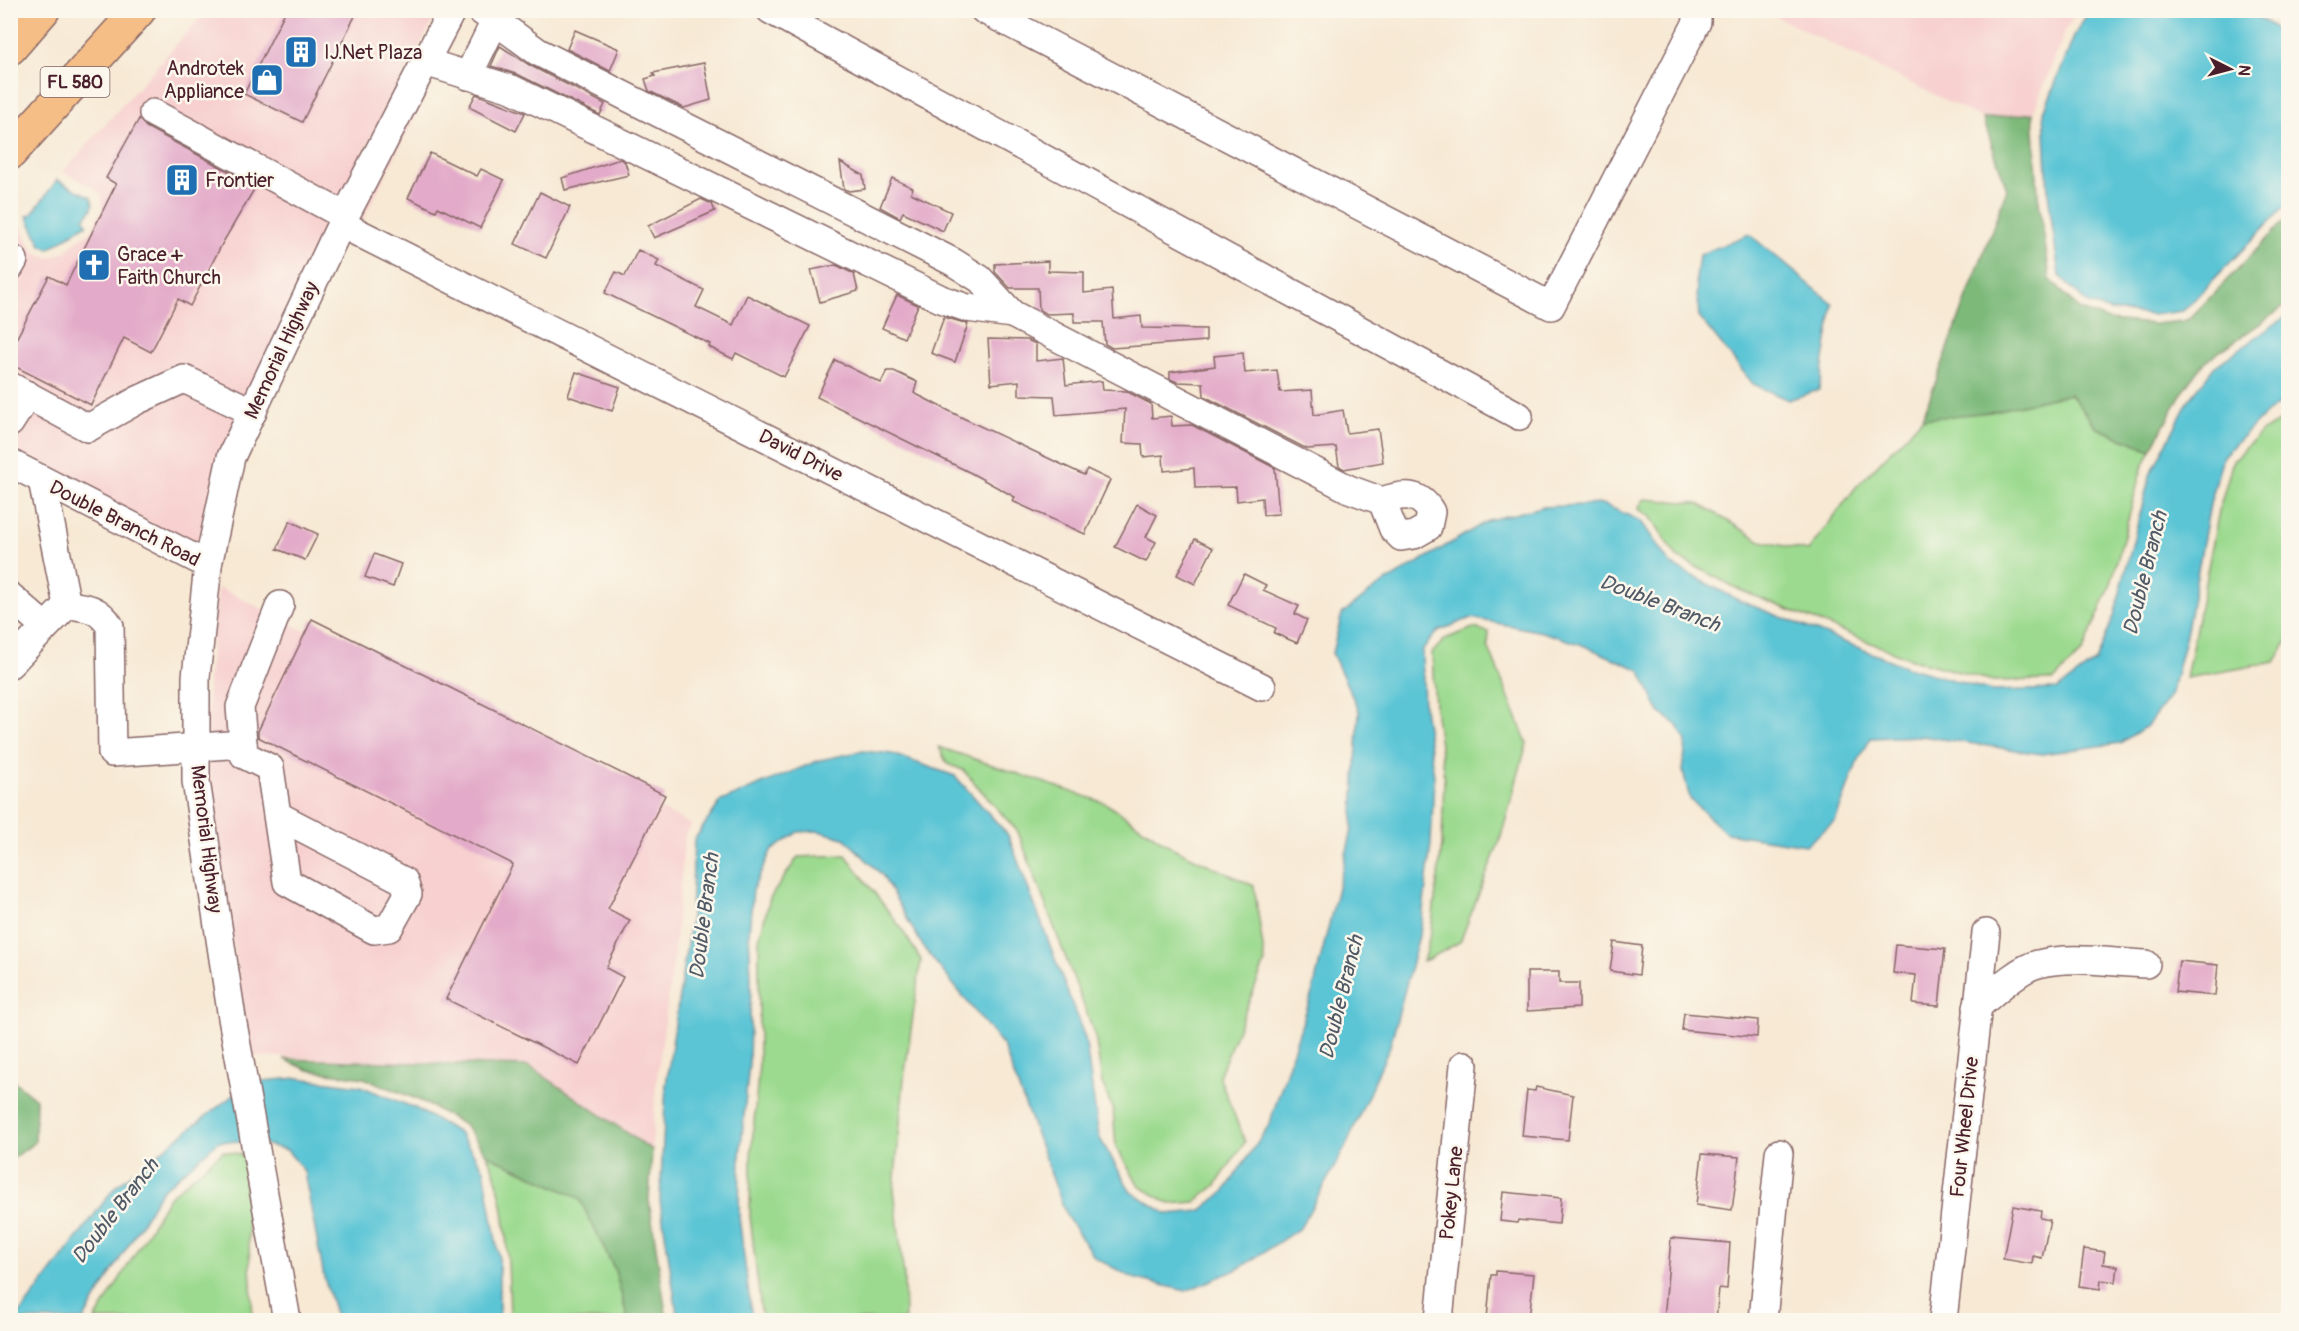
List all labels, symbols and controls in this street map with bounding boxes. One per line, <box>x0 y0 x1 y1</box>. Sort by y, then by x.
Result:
building icon: IJ.Net Plaza <box>283 34 319 70</box>
north arrow <box>2200 39 2260 99</box>
place label: IJ.Net Plaza <box>324 40 422 65</box>
place label: Androtek Appliance <box>164 56 245 104</box>
shop icon: Androtek Appliance <box>249 62 285 98</box>
text: N <box>2233 64 2254 77</box>
road number: FL 580 <box>40 67 110 97</box>
building icon: Frontier <box>164 162 200 198</box>
place label: Frontier <box>205 168 274 193</box>
place label: Grace + Faith Church <box>117 242 221 290</box>
church icon: Grace + Faith Church <box>76 247 112 283</box>
street label: Memorial Highway <box>239 277 324 423</box>
street label: David Drive <box>754 424 847 487</box>
street label: Double Branch Road <box>45 475 204 572</box>
water label: Double Branch <box>2117 508 2174 638</box>
water label: Double Branch <box>1596 568 1725 639</box>
street label: Memorial Highway <box>185 764 228 915</box>
water label: Double Branch <box>683 851 726 980</box>
water label: Double Branch <box>1313 932 1370 1062</box>
street label: Four Wheel Drive <box>1945 1055 1984 1199</box>
street label: Pokey Lane <box>1434 1145 1469 1241</box>
water label: Double Branch <box>66 1152 166 1269</box>

